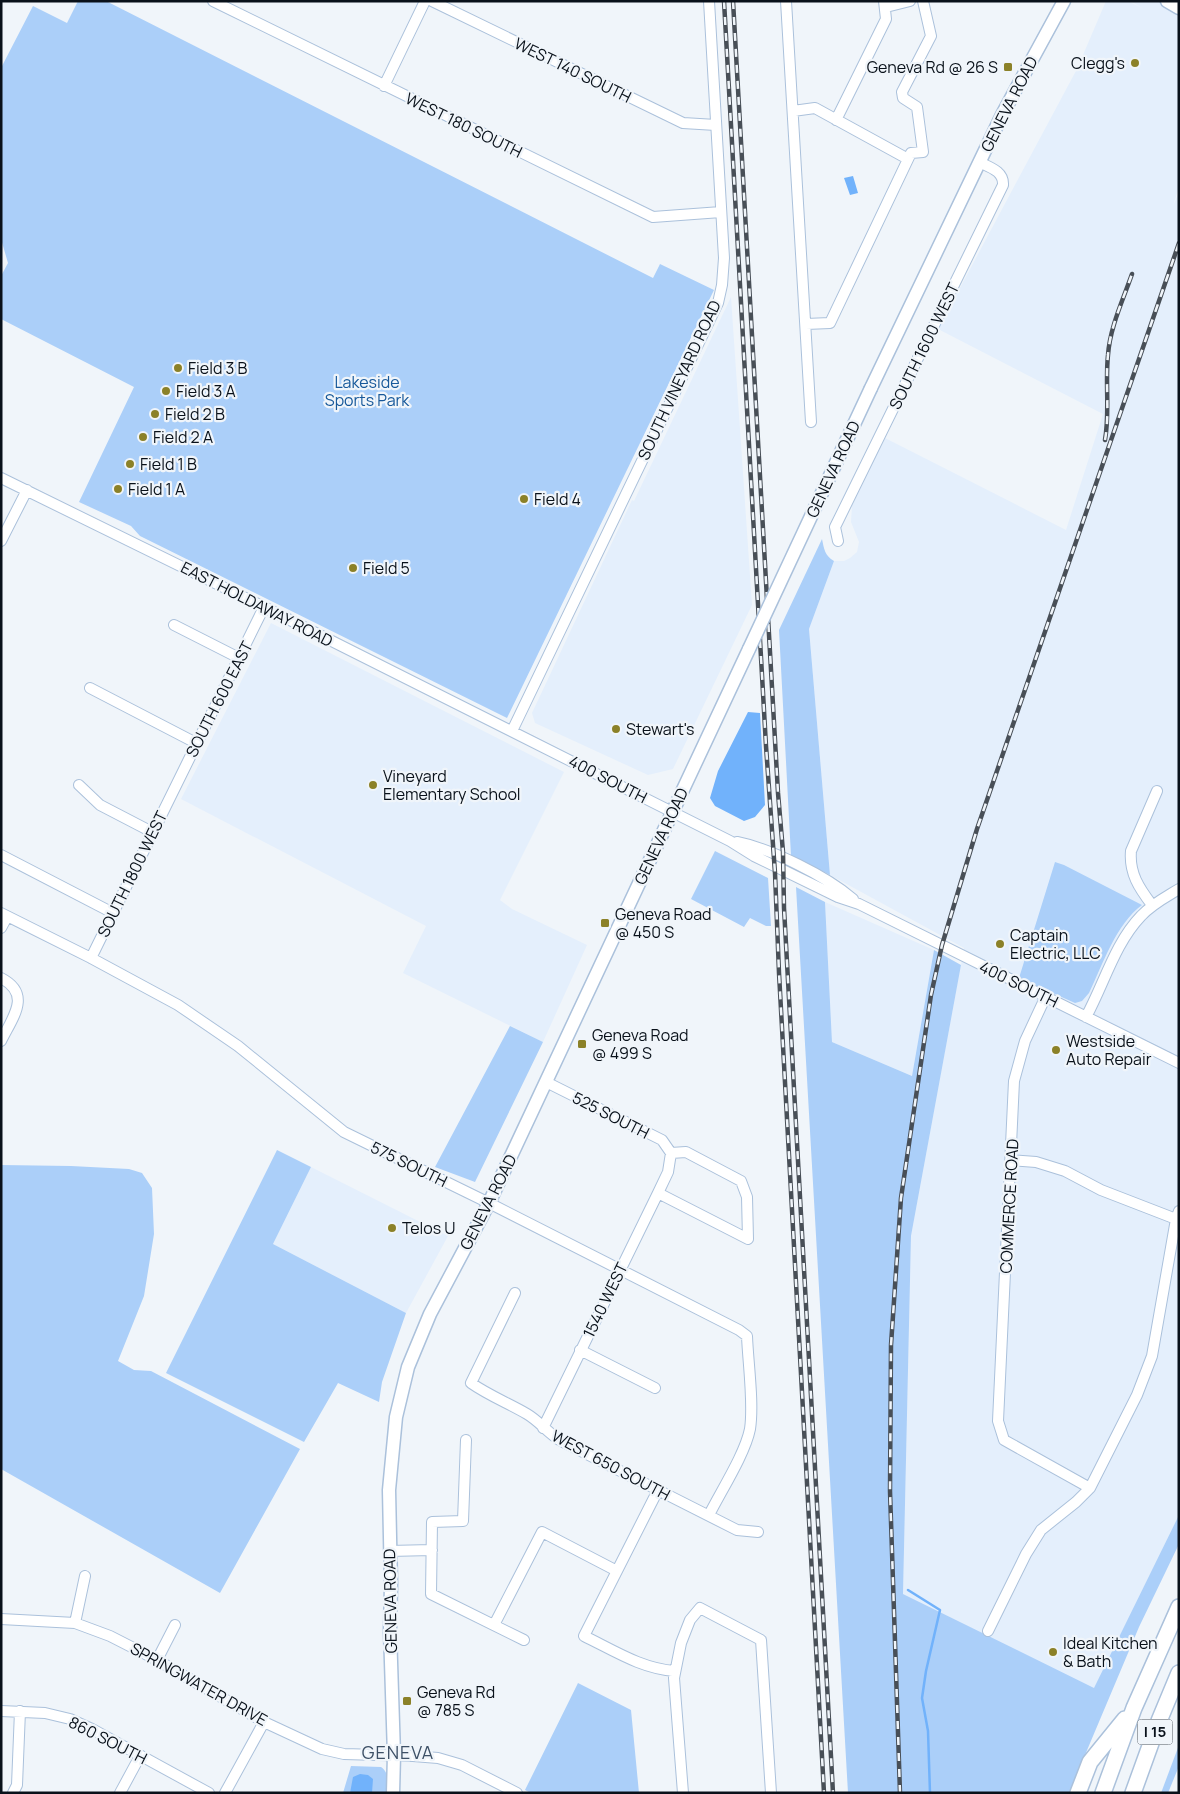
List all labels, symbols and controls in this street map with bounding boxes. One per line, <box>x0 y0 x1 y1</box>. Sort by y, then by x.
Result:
street label: WEST 140 SOUTH <box>511 32 635 108</box>
street label: GENEVA ROAD <box>975 52 1043 156</box>
place label: Clegg's <box>1071 52 1125 74</box>
place label: Geneva Rd @ 26 S <box>867 56 998 78</box>
marker: Clegg's <box>1129 57 1141 69</box>
marker: Geneva Rd @ 26 S <box>1002 61 1014 73</box>
street label: WEST 180 SOUTH <box>402 87 526 163</box>
street label: SOUTH 1600 WEST <box>884 279 964 413</box>
street label: SOUTH VINEYARD ROAD <box>632 296 726 463</box>
place label: Field 3 B <box>188 357 248 379</box>
marker: Field 3 B <box>172 362 184 374</box>
park label: Lakeside Sports Park <box>325 371 410 411</box>
place label: Field 3 A <box>176 380 236 402</box>
marker: Field 3 A <box>160 385 172 397</box>
place label: Field 2 B <box>165 403 225 425</box>
marker: Field 2 B <box>149 408 161 420</box>
street label: GENEVA ROAD <box>801 417 865 521</box>
place label: Field 2 A <box>153 426 213 448</box>
marker: Field 2 A <box>137 431 149 443</box>
place label: Field 1 B <box>140 453 197 475</box>
marker: Field 1 B <box>124 458 136 470</box>
place label: Field 1 A <box>128 478 185 500</box>
marker: Field 1 A <box>112 483 124 495</box>
place label: Field 4 <box>534 488 581 510</box>
marker: Field 4 <box>518 493 530 505</box>
street label: EAST HOLDAWAY ROAD <box>177 556 337 652</box>
place label: Field 5 <box>363 557 410 579</box>
marker: Field 5 <box>347 562 359 574</box>
street label: SOUTH 600 EAST <box>180 637 258 761</box>
place label: Stewart's <box>626 718 694 740</box>
marker: Stewart's <box>610 723 622 735</box>
street label: 400 SOUTH <box>565 750 651 808</box>
place label: Vineyard Elementary School <box>383 765 521 805</box>
marker: Vineyard Elementary School <box>367 779 379 791</box>
street label: GENEVA ROAD <box>629 784 693 888</box>
street label: SOUTH 1800 WEST <box>92 807 172 941</box>
place label: Geneva Road @ 450 S <box>615 903 712 943</box>
marker: Geneva Road @ 450 S <box>599 917 611 929</box>
place label: Captain Electric, LLC <box>1010 924 1101 964</box>
marker: Captain Electric, LLC <box>994 938 1006 950</box>
street label: 400 SOUTH <box>976 955 1062 1013</box>
place label: Geneva Road @ 499 S <box>592 1024 689 1064</box>
place label: Westside Auto Repair <box>1066 1030 1152 1070</box>
marker: Geneva Road @ 499 S <box>576 1038 588 1050</box>
marker: Westside Auto Repair <box>1050 1044 1062 1056</box>
street label: 525 SOUTH <box>569 1086 653 1144</box>
street label: 575 SOUTH <box>367 1136 451 1192</box>
street label: COMMERCE ROAD <box>994 1138 1024 1274</box>
street label: GENEVA ROAD <box>454 1150 522 1254</box>
place label: Telos U <box>402 1217 456 1239</box>
marker: Telos U <box>386 1222 398 1234</box>
street label: 1540 WEST <box>577 1258 633 1341</box>
street label: WEST 650 SOUTH <box>548 1425 674 1505</box>
street label: GENEVA ROAD <box>378 1548 402 1653</box>
place label: Ideal Kitchen & Bath <box>1063 1632 1158 1672</box>
street label: SPRINGWATER DRIVE <box>127 1637 271 1731</box>
marker: Ideal Kitchen & Bath <box>1047 1646 1059 1658</box>
place label: Geneva Rd @ 785 S <box>417 1681 495 1721</box>
marker: Geneva Rd @ 785 S <box>401 1695 413 1707</box>
street label: 860 SOUTH <box>65 1711 151 1769</box>
road number: I 15 <box>1138 1720 1172 1744</box>
district label: GENEVA <box>362 1740 434 1764</box>

